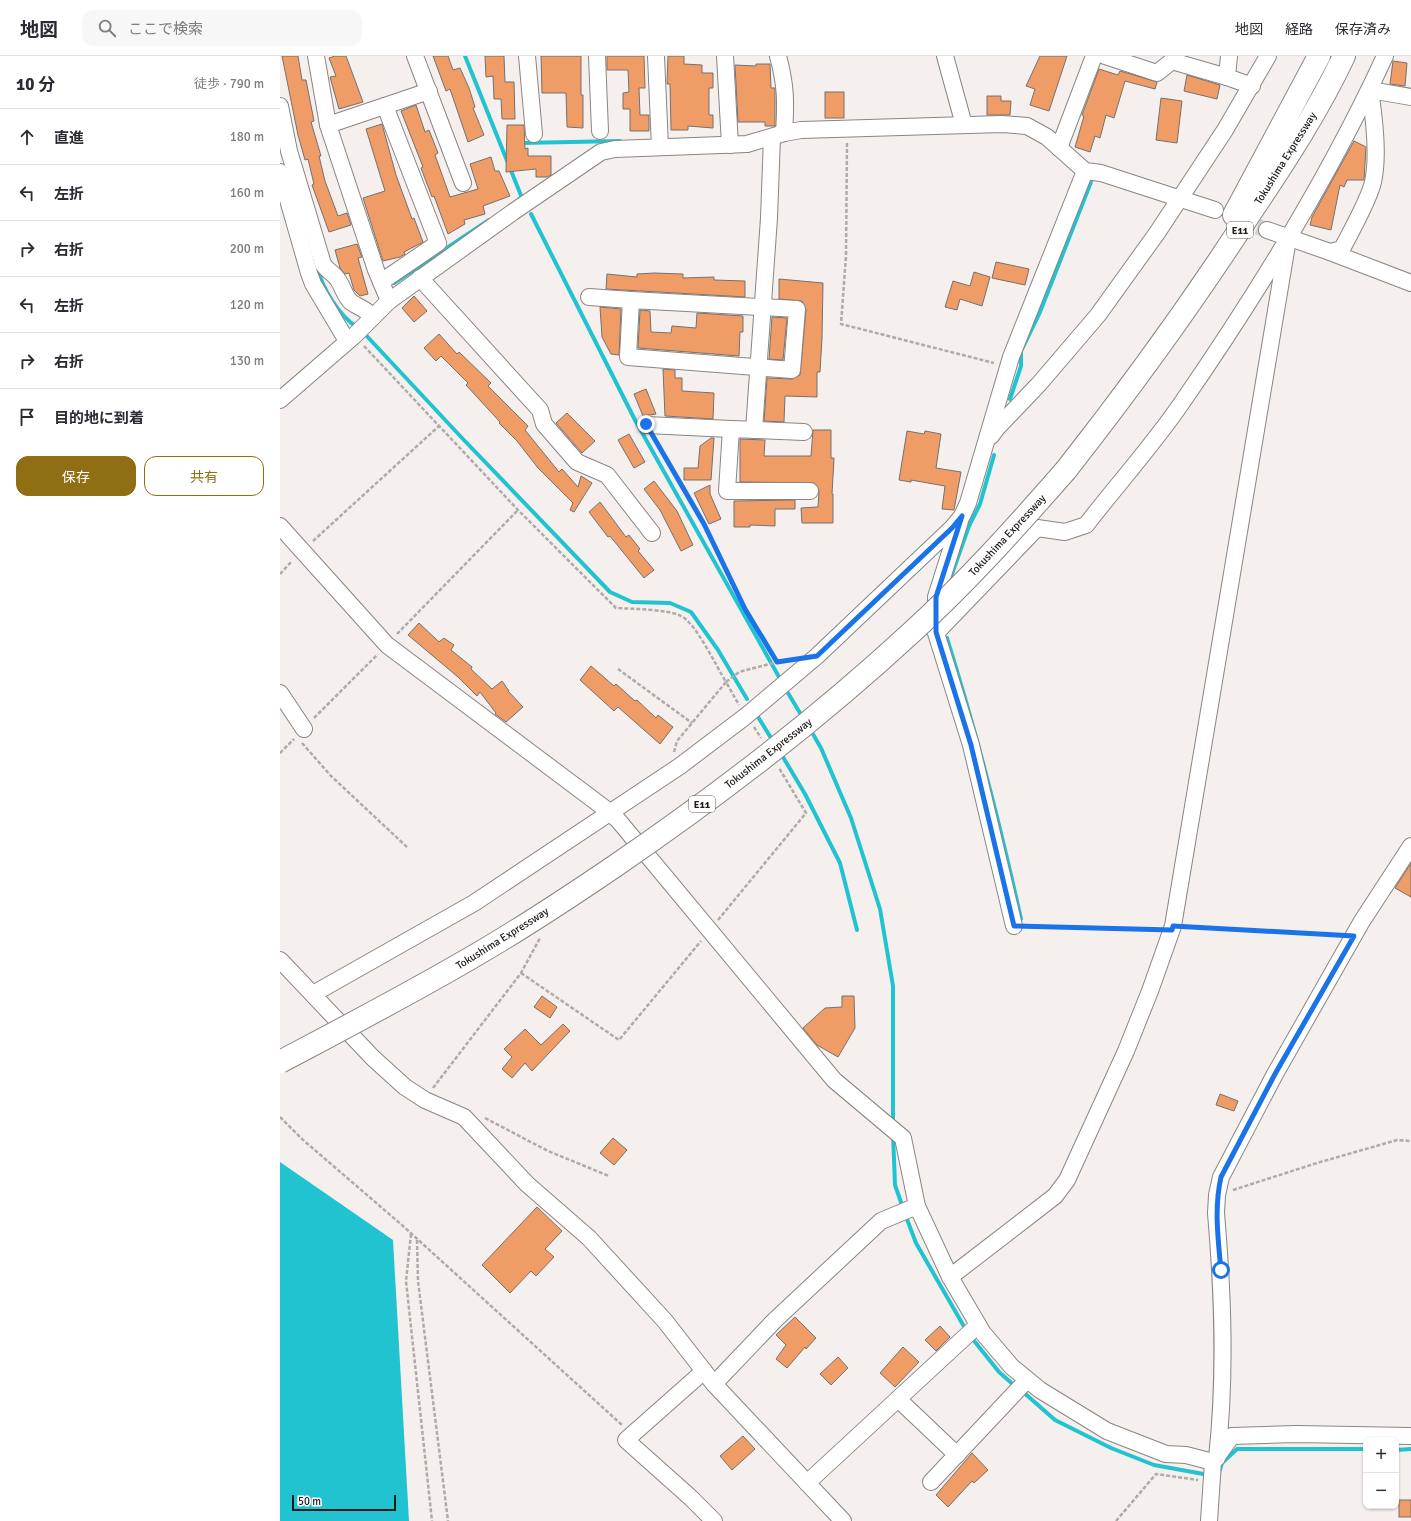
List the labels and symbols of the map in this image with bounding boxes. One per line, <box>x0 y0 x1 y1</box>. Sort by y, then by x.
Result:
street label: Tokushima Expressway <box>1252 109 1320 207</box>
road number: E11 <box>1227 222 1253 238</box>
route end <box>637 415 655 433</box>
street label: Tokushima Expressway <box>966 491 1049 579</box>
street label: Tokushima Expressway <box>722 715 815 791</box>
road number: E11 <box>689 796 715 812</box>
street label: Tokushima Expressway <box>454 904 552 972</box>
route start <box>1212 1261 1230 1279</box>
scale bar <box>292 1493 396 1512</box>

